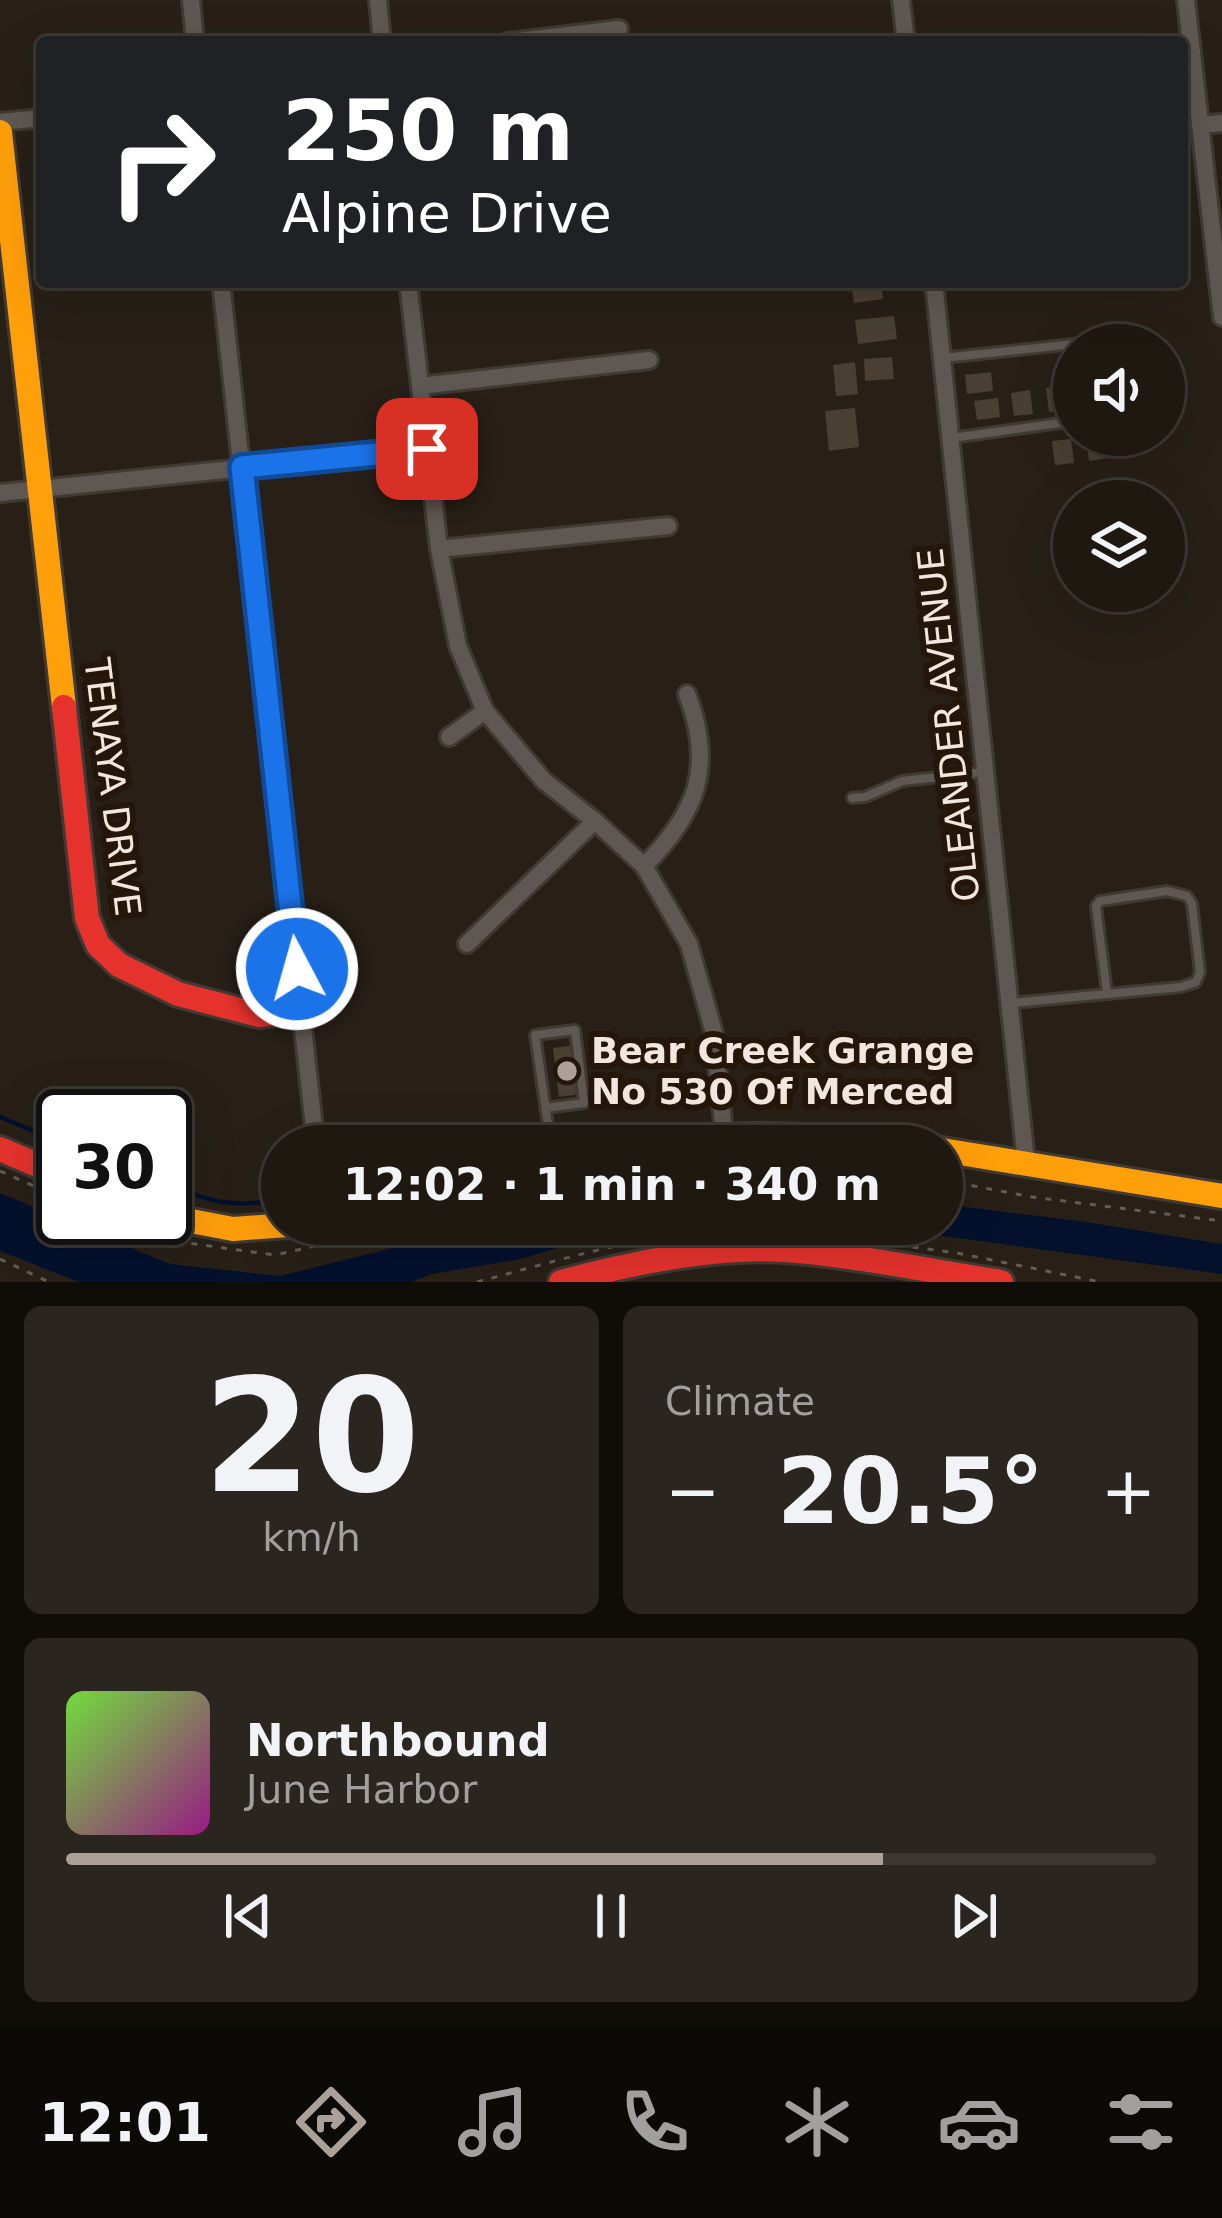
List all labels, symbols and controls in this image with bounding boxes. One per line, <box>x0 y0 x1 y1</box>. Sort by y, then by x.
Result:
text: 250 m <box>282 82 574 180</box>
icon: right <box>84 84 240 240</box>
text: Alpine Drive <box>282 182 612 245</box>
map controls <box>1053 324 1185 612</box>
button: sound <box>1053 324 1185 456</box>
pin <box>376 398 478 500</box>
icon: arrive <box>394 416 460 482</box>
button: layers <box>1053 480 1185 612</box>
street label: OLEANDER AVENUE <box>910 546 987 904</box>
street label: TENAYA DRIVE <box>76 655 149 918</box>
position arrow <box>234 906 360 1032</box>
place label: Bear Creek Grange No 530 Of Merced <box>591 1030 974 1112</box>
marker: Bear Creek Grange No 530 Of Merced <box>554 1058 580 1084</box>
speed limit sign: 30 <box>36 1089 192 1245</box>
text: 12:02 · 1 min · 340 m <box>343 1158 881 1211</box>
text: 20 <box>203 1346 420 1528</box>
text: Climate <box>665 1379 815 1424</box>
text: 20.5° <box>777 1439 1044 1544</box>
text: − <box>665 1453 720 1530</box>
text: + <box>1101 1453 1156 1530</box>
text: km/h <box>262 1515 361 1560</box>
text: Northbound <box>246 1714 550 1767</box>
text: June Harbor <box>246 1767 477 1812</box>
icon: previous <box>215 1883 281 1949</box>
icon: pause <box>578 1883 644 1949</box>
icon: next <box>941 1883 1007 1949</box>
icon: directions <box>289 2080 373 2164</box>
icon: music <box>451 2080 535 2164</box>
icon: phone <box>613 2080 697 2164</box>
icon: climate <box>775 2080 859 2164</box>
icon: car <box>937 2080 1021 2164</box>
icon: filters <box>1099 2080 1183 2164</box>
text: 12:01 <box>39 2091 211 2154</box>

